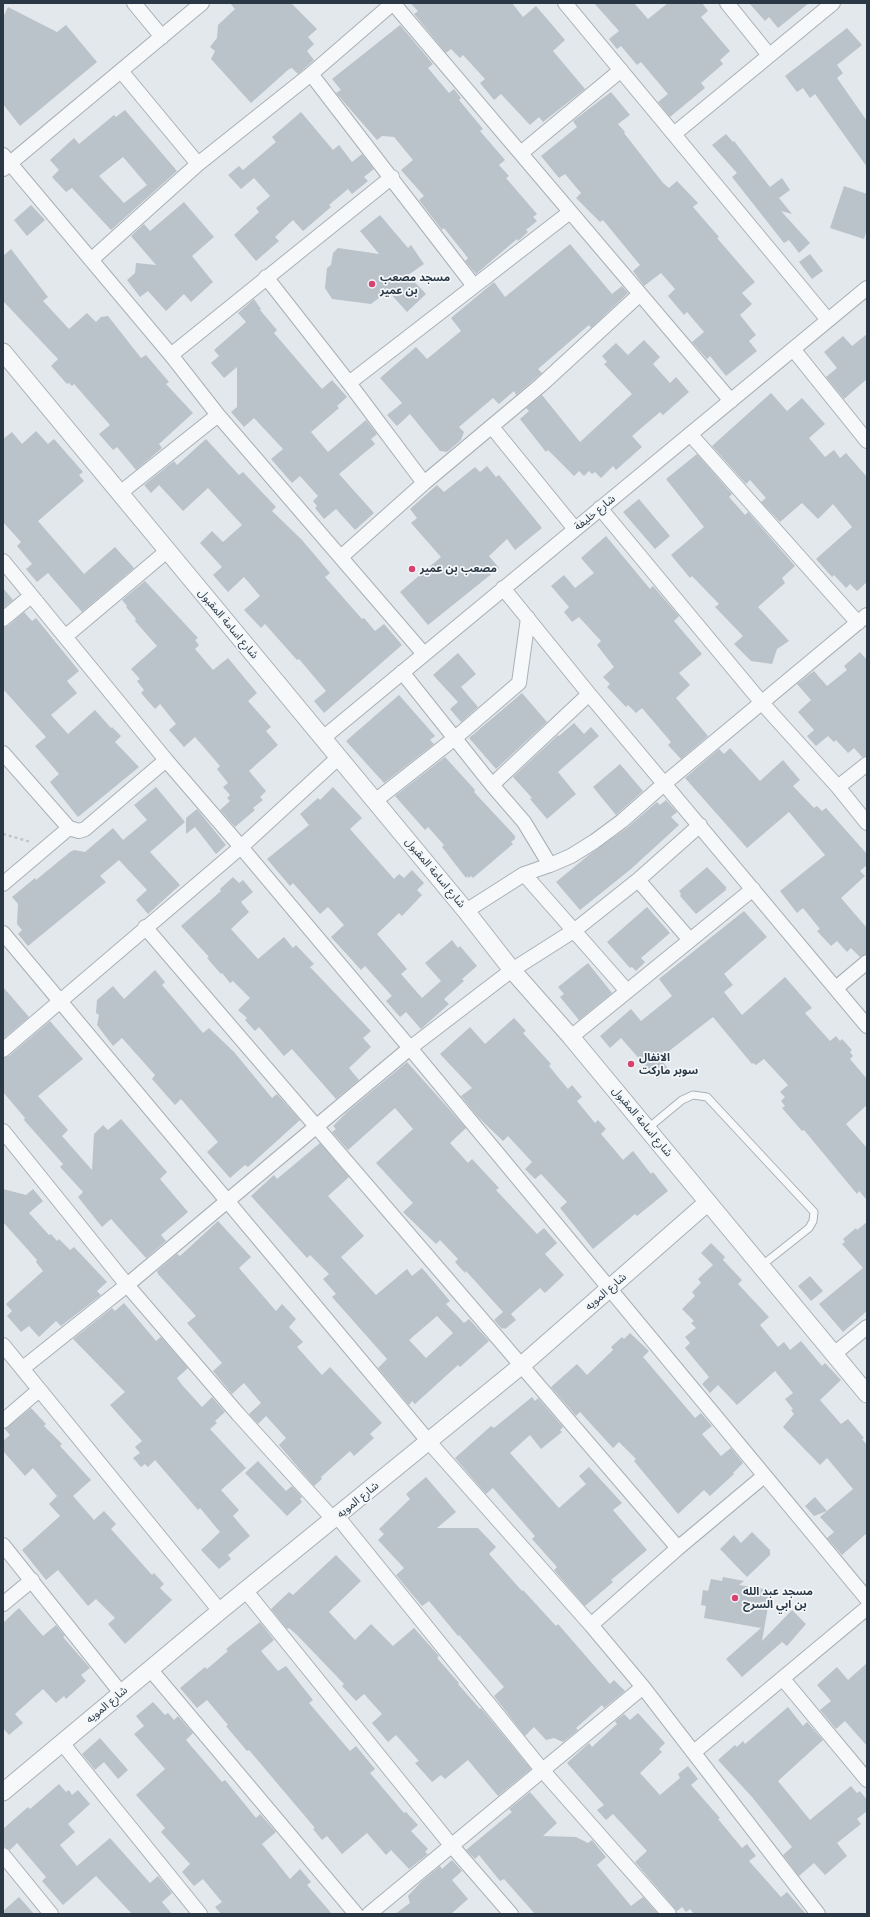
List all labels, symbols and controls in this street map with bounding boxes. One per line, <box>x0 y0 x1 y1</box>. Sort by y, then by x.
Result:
place label: مسجد مصعب بن عمير <box>380 271 450 297</box>
marker: مسجد مصعب بن عمير <box>367 279 377 289</box>
street label: شارع خليفة <box>572 492 618 534</box>
place label: مصعب بن عمير <box>420 562 497 576</box>
marker: مصعب بن عمير <box>407 564 417 574</box>
street label: شارع اسامة المقبول <box>195 586 261 662</box>
street label: شارع اسامة المقبول <box>402 835 468 911</box>
place label: الانفال سوبر ماركت <box>639 1051 698 1077</box>
marker: الانفال سوبر ماركت <box>626 1059 636 1069</box>
street label: شارع اسامة المقبول <box>609 1084 675 1160</box>
street label: شارع المويه <box>583 1271 629 1313</box>
street label: شارع المويه <box>334 1479 382 1521</box>
place label: مسجد عبد الله بن ابي السرح <box>743 1585 813 1611</box>
marker: مسجد عبد الله بن ابي السرح <box>730 1593 740 1603</box>
street label: شارع المويه <box>84 1684 130 1726</box>

